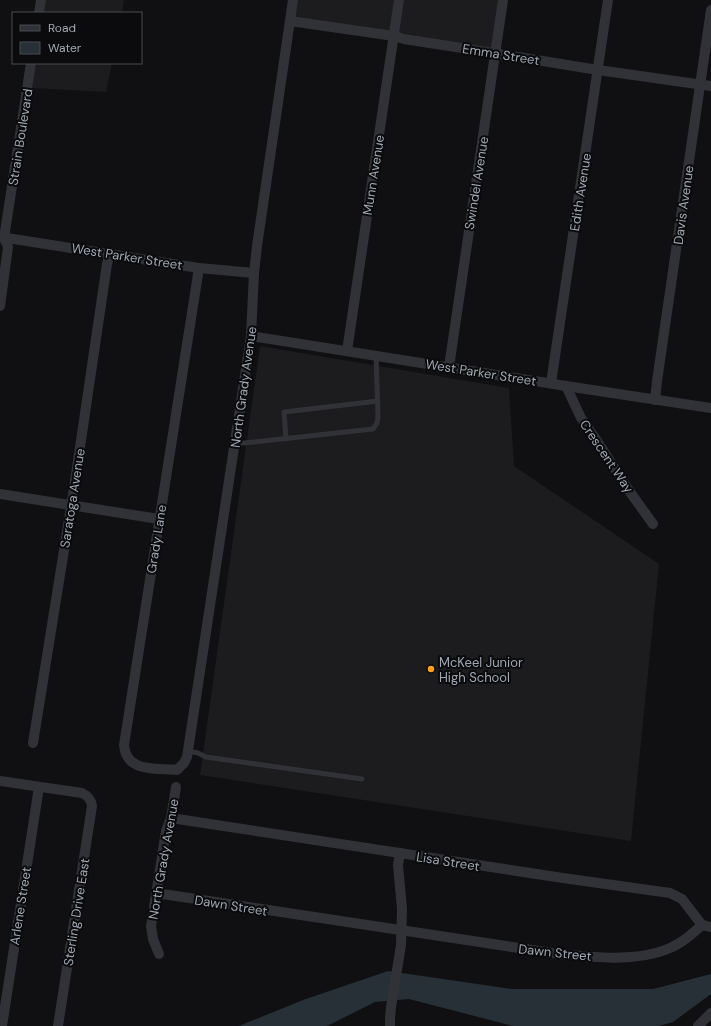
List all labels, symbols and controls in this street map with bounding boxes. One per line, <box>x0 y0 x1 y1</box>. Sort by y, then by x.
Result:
legend <box>12 12 142 64</box>
text: Road <box>48 20 76 36</box>
text: Water <box>48 40 82 56</box>
street label: Emma Street <box>461 40 541 69</box>
street label: Strain Boulevard <box>4 87 37 187</box>
street label: Munn Avenue <box>359 134 388 216</box>
street label: Swindel Avenue <box>461 135 492 231</box>
street label: Edith Avenue <box>566 152 595 232</box>
street label: Davis Avenue <box>670 164 697 246</box>
street label: West Parker Street <box>70 239 183 274</box>
street label: North Grady Avenue <box>227 325 260 449</box>
street label: West Parker Street <box>424 355 537 390</box>
street label: Crescent Way <box>576 416 637 496</box>
street label: Saratoga Avenue <box>56 447 89 549</box>
street label: Grady Lane <box>143 504 170 575</box>
place label: McKeel Junior High School <box>439 654 523 686</box>
marker: McKeel Junior High School <box>426 664 436 674</box>
street label: North Grady Avenue <box>145 797 182 921</box>
street label: Lisa Street <box>415 848 481 875</box>
street label: Sterling Drive East <box>60 857 93 967</box>
street label: Arlene Street <box>6 866 35 946</box>
street label: Dawn Street <box>193 891 269 920</box>
street label: Dawn Street <box>517 940 592 965</box>

